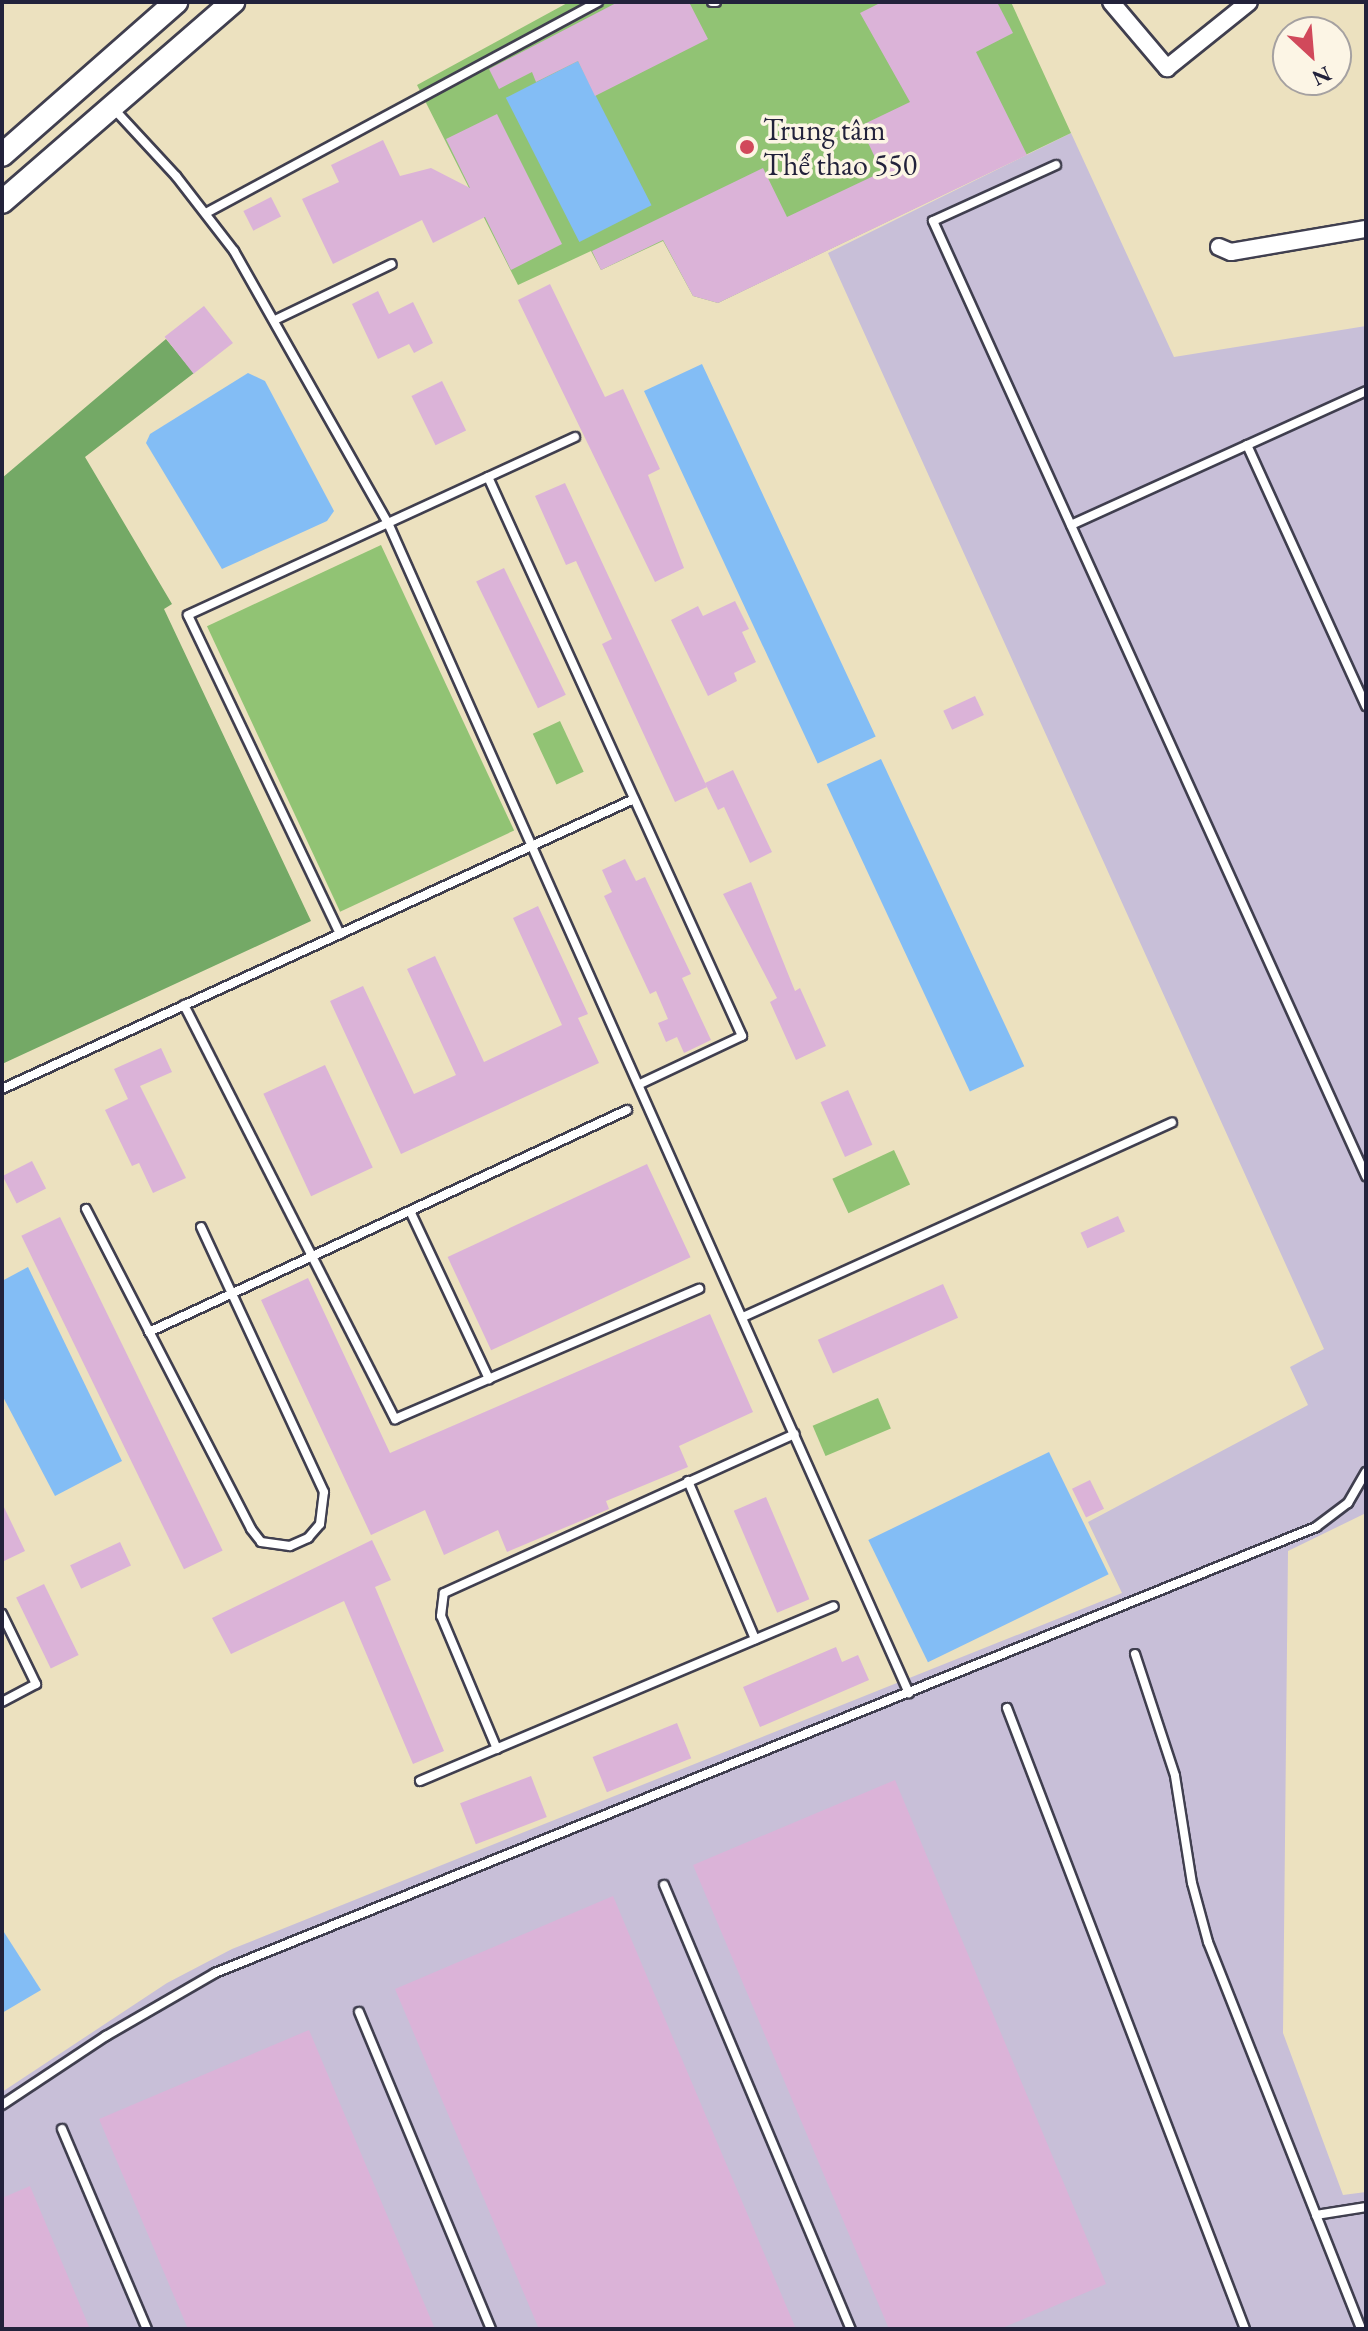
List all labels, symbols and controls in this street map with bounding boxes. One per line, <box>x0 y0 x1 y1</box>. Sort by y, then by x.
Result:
north arrow <box>1272 16 1352 96</box>
text: N <box>1308 59 1336 93</box>
place label: Trung tâm Thể thao 550 <box>763 112 917 182</box>
marker: Trung tâm Thể thao 550 <box>738 138 756 156</box>

